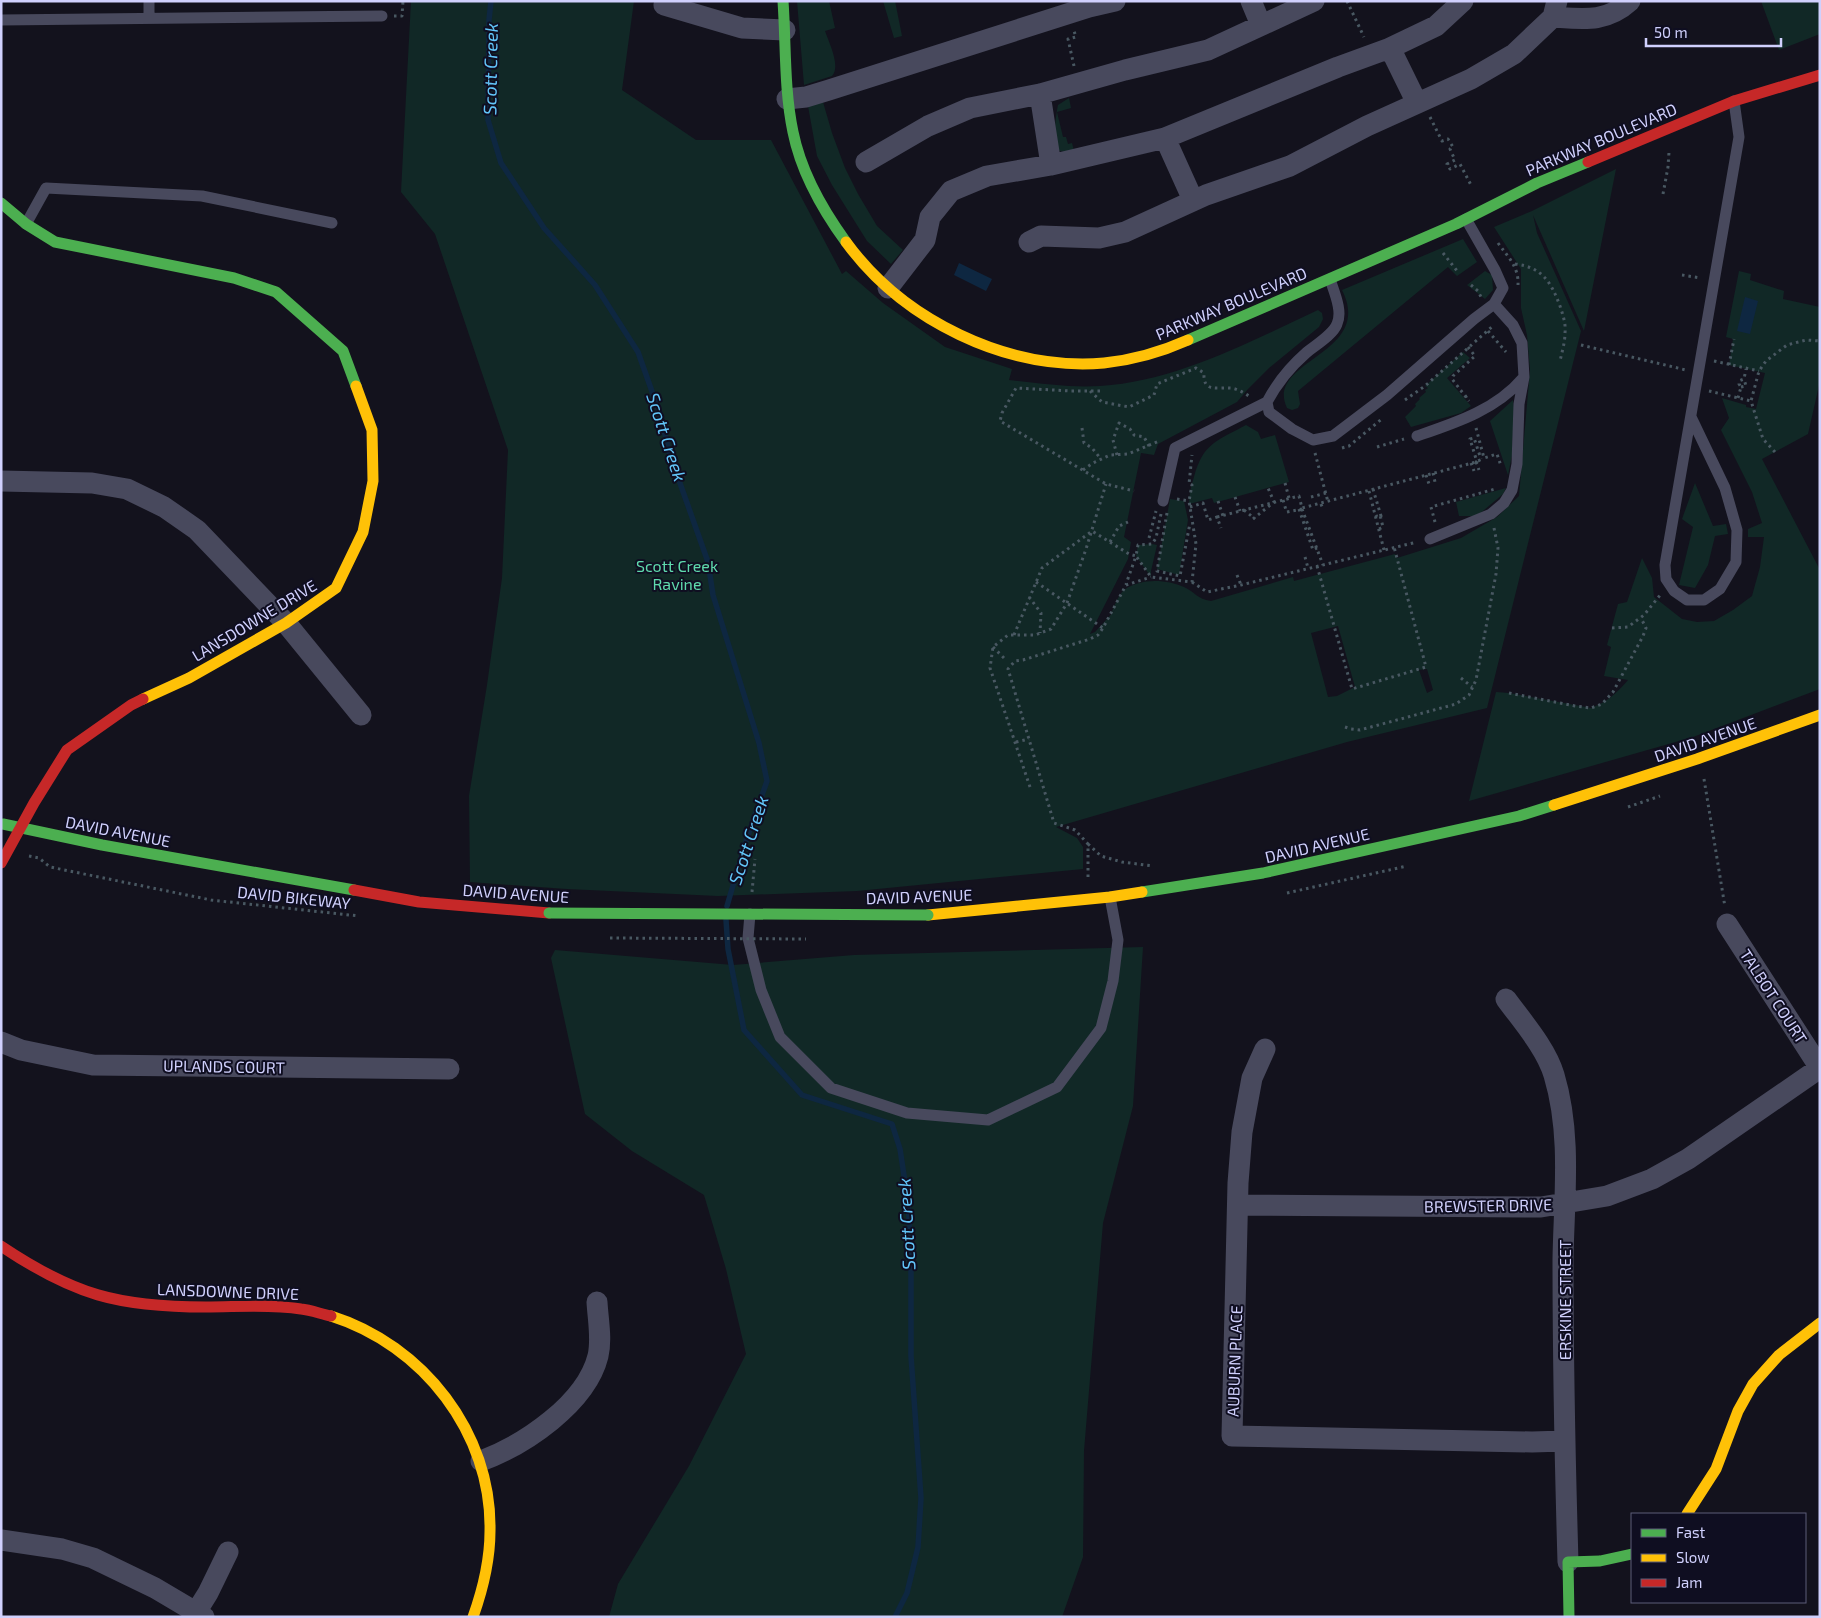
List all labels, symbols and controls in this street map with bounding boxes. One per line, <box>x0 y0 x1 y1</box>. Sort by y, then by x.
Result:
scale bar <box>1646 15 1781 47</box>
water label: Scott Creek <box>478 23 502 115</box>
text: 50 m <box>1654 23 1688 41</box>
street label: PARKWAY BOULEVARD <box>1523 99 1679 179</box>
street label: PARKWAY BOULEVARD <box>1153 263 1309 343</box>
water label: Scott Creek <box>642 390 692 484</box>
park label: Scott Creek Ravine <box>636 556 718 593</box>
street label: LANSDOWNE DRIVE <box>188 575 320 665</box>
street label: DAVID AVENUE <box>1651 713 1759 765</box>
water label: Scott Creek <box>723 793 773 887</box>
street label: DAVID AVENUE <box>64 811 172 851</box>
street label: DAVID AVENUE <box>1263 824 1371 866</box>
street label: DAVID AVENUE <box>462 880 570 906</box>
street label: DAVID BIKEWAY <box>237 882 351 912</box>
street label: DAVID AVENUE <box>865 885 973 907</box>
street label: TALBOT COURT <box>1736 945 1812 1047</box>
street label: UPLANDS COURT <box>163 1055 285 1077</box>
water label: Scott Creek <box>893 1177 919 1271</box>
street label: BREWSTER DRIVE <box>1424 1194 1552 1216</box>
street label: ERSKINE STREET <box>1555 1240 1574 1360</box>
street label: LANSDOWNE DRIVE <box>157 1279 299 1303</box>
street label: AUBURN PLACE <box>1223 1305 1245 1417</box>
legend <box>1631 1513 1806 1603</box>
text: Fast <box>1676 1523 1706 1541</box>
text: Slow <box>1676 1548 1710 1566</box>
text: Jam <box>1676 1573 1702 1591</box>

